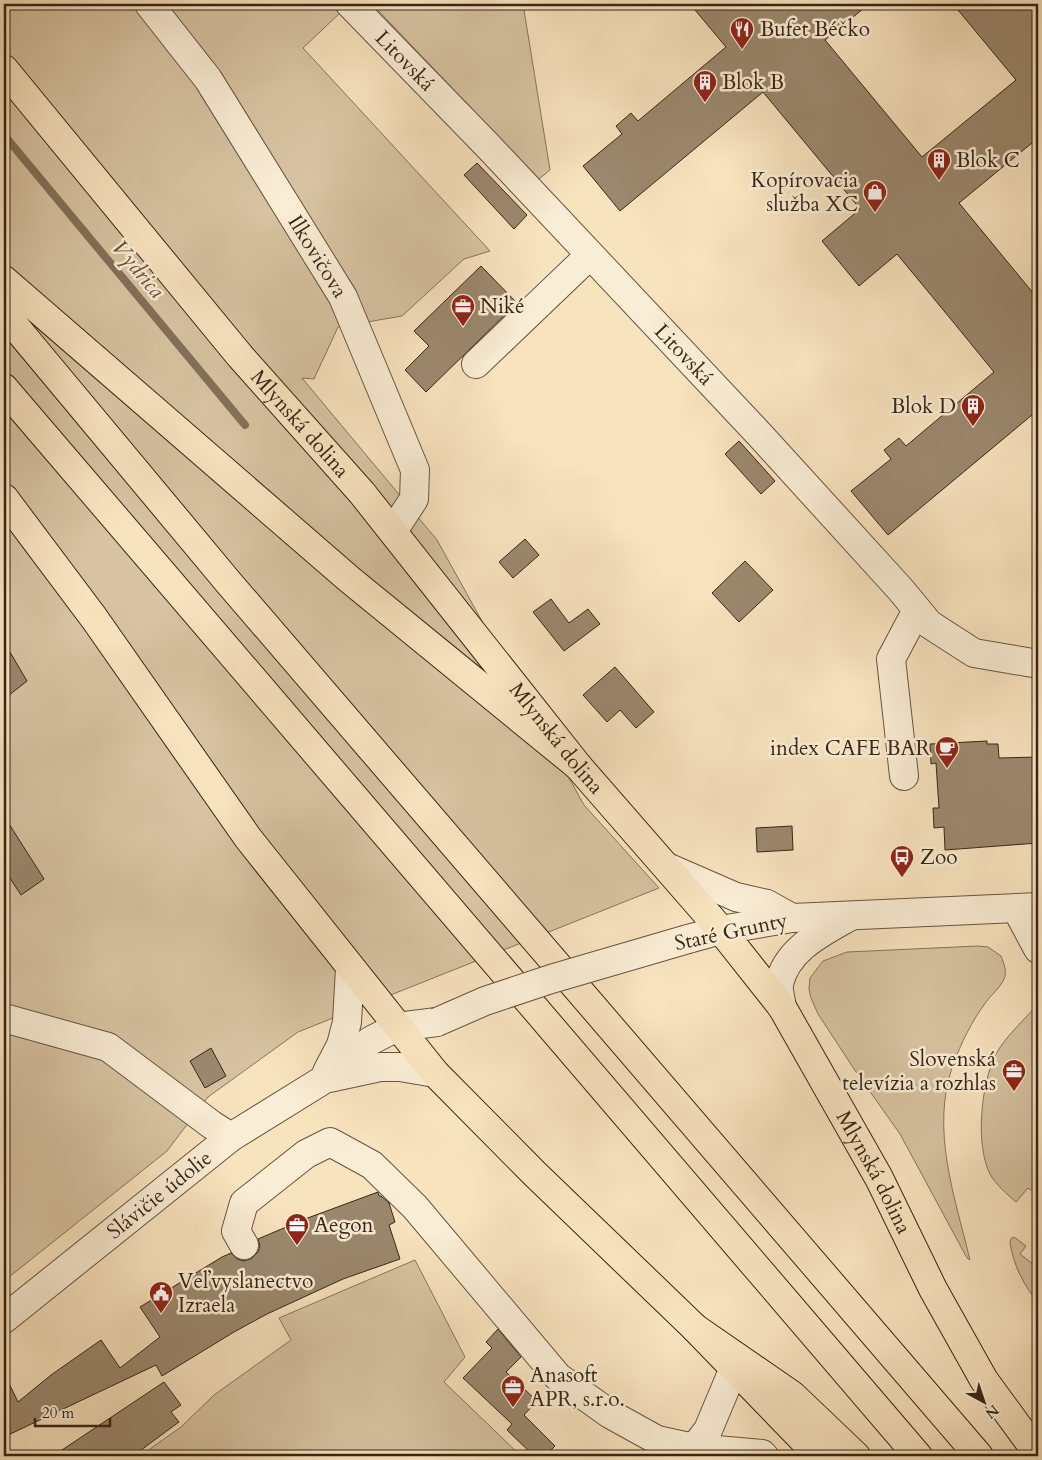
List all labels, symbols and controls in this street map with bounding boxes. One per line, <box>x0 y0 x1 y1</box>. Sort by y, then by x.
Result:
place label: Bufet Béčko <box>760 15 870 44</box>
restaurant icon: Bufet Béčko <box>729 16 755 50</box>
street label: Litovská <box>369 24 441 98</box>
place label: Blok B <box>722 68 784 97</box>
building icon: Blok B <box>692 69 718 103</box>
place label: Blok C <box>956 146 1020 175</box>
building icon: Blok C <box>926 147 952 181</box>
place label: Kopírovacia služba XC <box>751 166 858 219</box>
shop icon: Kopírovacia služba XC <box>862 179 888 213</box>
street label: Ilkovičova <box>281 209 354 303</box>
water label: Vydrica <box>105 233 171 305</box>
place label: Niké <box>480 292 525 321</box>
office icon: Niké <box>450 293 476 327</box>
street label: Litovská <box>648 317 720 391</box>
street label: Mlynská dolina <box>244 363 356 484</box>
place label: Blok D <box>891 392 956 421</box>
building icon: Blok D <box>960 393 986 427</box>
street label: Mlynská dolina <box>503 676 611 800</box>
place label: index CAFE BAR <box>770 734 930 763</box>
cafe icon: index CAFE BAR <box>934 735 960 769</box>
place label: Zoo <box>920 843 958 872</box>
bus stop icon: Zoo <box>889 844 915 878</box>
street label: Staré Grunty <box>672 906 790 958</box>
place label: Slovenská televízia a rozhlas <box>842 1045 996 1098</box>
office icon: Slovenská televízia a rozhlas <box>1001 1058 1027 1092</box>
street label: Mlynská dolina <box>829 1105 918 1239</box>
street label: Slávičie údolie <box>101 1143 218 1246</box>
place label: Aegon <box>314 1211 374 1240</box>
office icon: Aegon <box>284 1212 310 1246</box>
place label: Veľvyslanectvo Izraela <box>178 1267 313 1320</box>
public building icon: Veľvyslanectvo Izraela <box>148 1280 174 1314</box>
place label: Anasoft APR, s.r.o. <box>530 1361 625 1414</box>
office icon: Anasoft APR, s.r.o. <box>500 1374 526 1408</box>
north arrow <box>960 1378 1010 1428</box>
scale bar <box>35 1395 110 1427</box>
text: N <box>981 1400 1003 1423</box>
text: 20 m <box>42 1403 74 1423</box>

